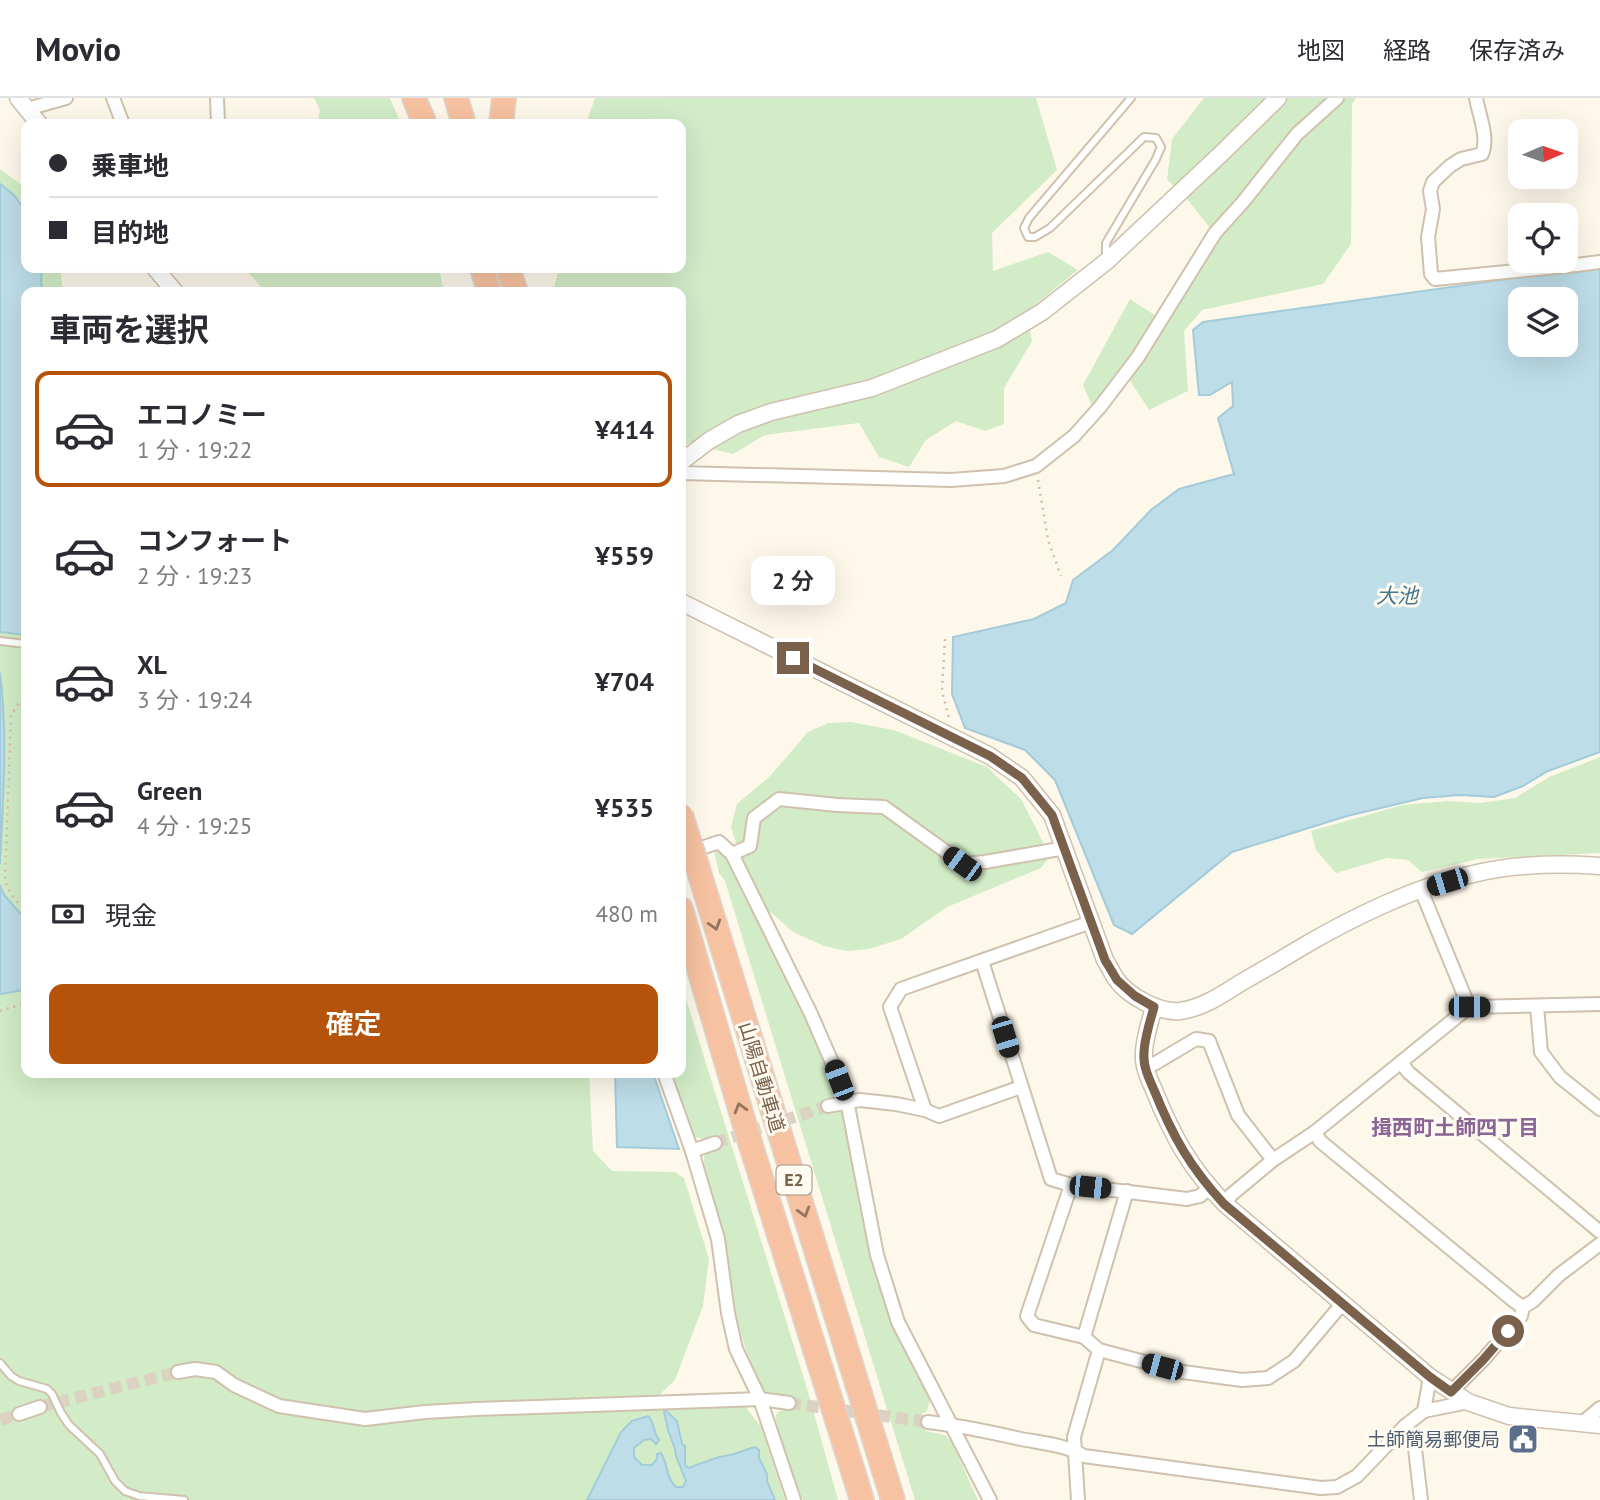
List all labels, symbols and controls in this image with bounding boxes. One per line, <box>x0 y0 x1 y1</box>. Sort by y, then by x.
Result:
text: Movio <box>35 27 121 70</box>
text: 地図 <box>1297 35 1345 66</box>
text: 経路 <box>1383 35 1431 66</box>
text: 保存済み <box>1469 35 1565 66</box>
north arrow <box>1508 119 1578 189</box>
map controls <box>1508 119 1578 357</box>
text: 乗車地 <box>91 149 169 182</box>
button: locate <box>1508 203 1578 273</box>
text: 目的地 <box>91 216 169 249</box>
button: layers <box>1508 287 1578 357</box>
text: 車両を選択 <box>49 308 209 350</box>
icon: car <box>53 398 116 461</box>
text: エコノミー <box>137 398 267 431</box>
text: ¥414 <box>595 413 654 446</box>
text: 1 分 · 19:22 <box>137 435 252 464</box>
icon: car <box>53 524 116 587</box>
text: コンフォート <box>137 524 292 557</box>
text: ¥559 <box>595 539 654 572</box>
callout: 2 分 <box>751 556 835 606</box>
text: 2 分 · 19:23 <box>137 561 252 590</box>
text: 2 分 <box>772 566 814 595</box>
water label: 大池 <box>1376 582 1420 609</box>
route end <box>777 642 809 674</box>
text: XL <box>137 648 167 681</box>
icon: car <box>53 650 116 713</box>
text: ¥704 <box>595 665 654 698</box>
text: 3 分 · 19:24 <box>137 685 252 714</box>
text: Green <box>137 774 202 807</box>
icon: car <box>53 776 116 839</box>
text: ¥535 <box>595 791 654 824</box>
text: 4 分 · 19:25 <box>137 811 252 840</box>
car <box>939 843 986 885</box>
car <box>1424 866 1471 898</box>
icon: cash <box>49 895 87 933</box>
text: 現金 <box>105 899 157 932</box>
text: 480 m <box>596 899 658 928</box>
one-way arrow <box>707 918 721 930</box>
button: 確定 <box>49 984 658 1064</box>
car <box>1449 997 1491 1018</box>
car <box>989 1014 1022 1060</box>
street label: 山陽自動車道 <box>734 1019 790 1135</box>
car <box>822 1057 857 1103</box>
one-way arrow <box>733 1102 748 1114</box>
district label: 揖西町土師四丁目 <box>1371 1114 1539 1141</box>
road number: E2 <box>776 1166 812 1195</box>
car <box>1069 1174 1112 1200</box>
one-way arrow <box>796 1205 810 1218</box>
route start <box>1492 1315 1524 1347</box>
car <box>1139 1351 1186 1383</box>
public building icon: 土師簡易郵便局 <box>1506 1422 1540 1456</box>
place label: 土師簡易郵便局 <box>1367 1427 1500 1451</box>

